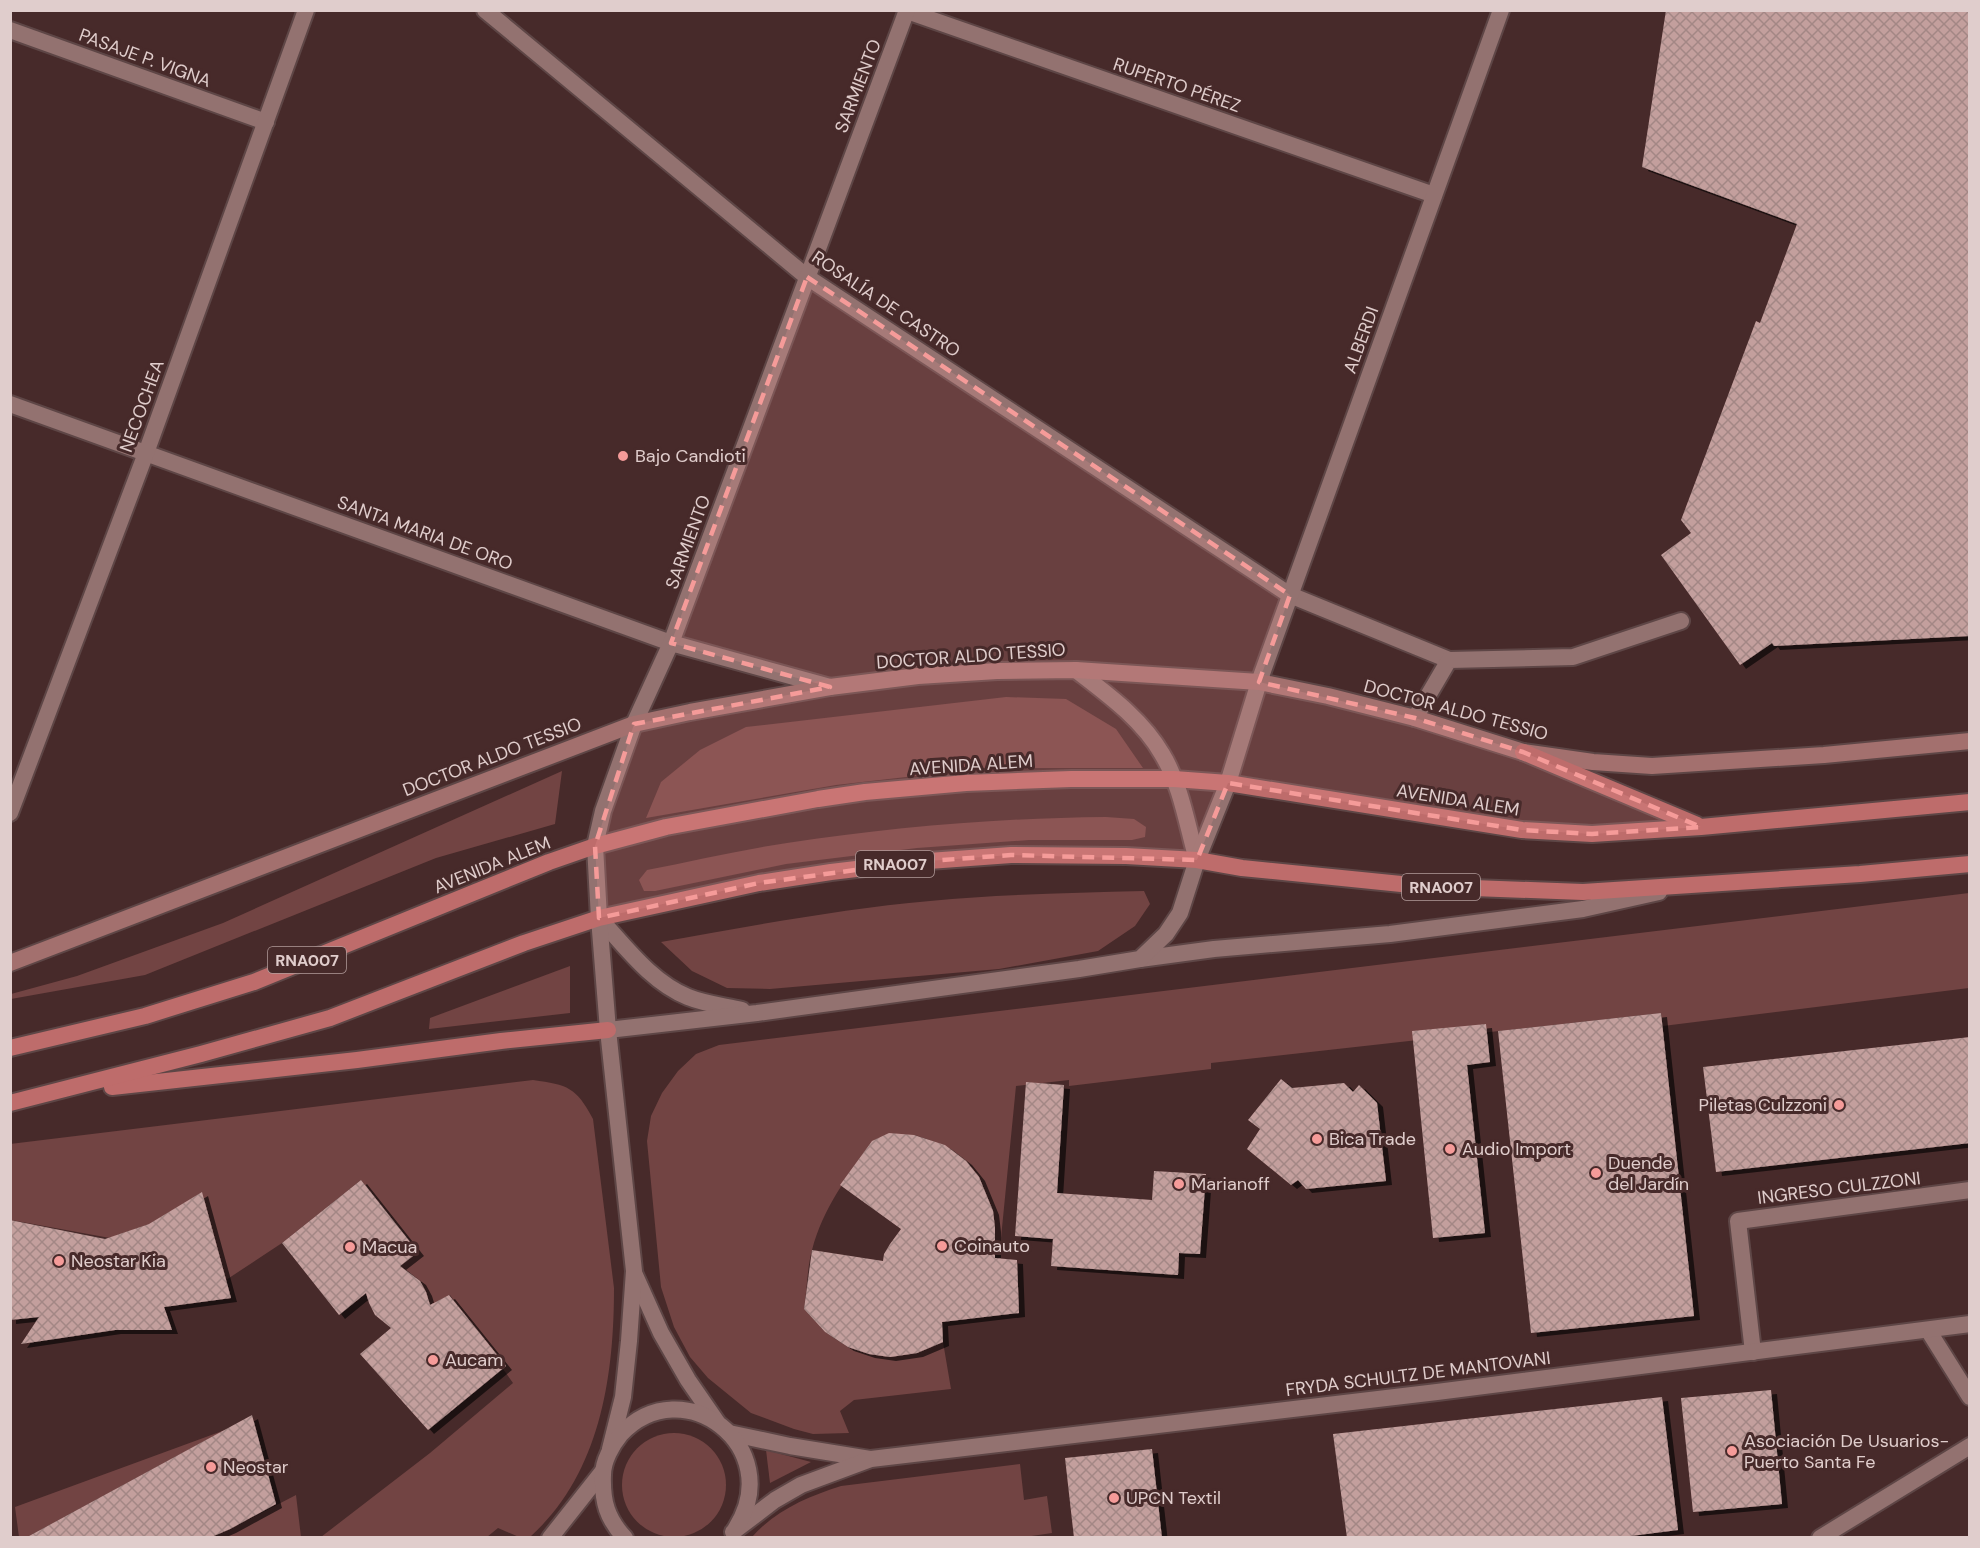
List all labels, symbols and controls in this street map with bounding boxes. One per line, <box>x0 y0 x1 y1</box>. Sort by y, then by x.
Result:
street label: PASAJE P. VIGNA <box>76 23 214 93</box>
street label: SARMIENTO <box>829 36 887 136</box>
street label: RUPERTO PÉREZ <box>1110 52 1244 118</box>
street label: ROSALÍA DE CASTRO <box>807 245 965 363</box>
street label: ALBERDI <box>1338 303 1384 377</box>
street label: NECOCHEA <box>114 356 170 456</box>
place label: Bajo Candioti <box>635 444 746 468</box>
marker: Bajo Candioti <box>616 449 630 463</box>
street label: SANTA MARIA DE ORO <box>334 490 516 576</box>
street label: SARMIENTO <box>660 492 716 592</box>
street label: DOCTOR ALDO TESSIO <box>876 637 1066 675</box>
street label: DOCTOR ALDO TESSIO <box>1361 674 1551 746</box>
street label: DOCTOR ALDO TESSIO <box>399 712 585 802</box>
street label: AVENIDA ALEM <box>908 749 1034 781</box>
street label: AVENIDA ALEM <box>1395 778 1521 822</box>
street label: AVENIDA ALEM <box>430 831 554 899</box>
road number: RNA007 <box>856 851 934 877</box>
road number: RNA007 <box>1402 874 1480 900</box>
road number: RNA007 <box>268 947 346 973</box>
place label: Piletas Culzzoni <box>1699 1093 1827 1117</box>
marker: Piletas Culzzoni <box>1832 1098 1846 1112</box>
place label: Bica Trade <box>1329 1127 1416 1151</box>
marker: Bica Trade <box>1310 1132 1324 1146</box>
place label: Audio Import <box>1462 1137 1571 1161</box>
marker: Audio Import <box>1443 1142 1457 1156</box>
place label: Duende del Jardín <box>1608 1151 1689 1196</box>
marker: Duende del Jardín <box>1589 1166 1603 1180</box>
street label: INGRESO CULZZONI <box>1756 1166 1922 1210</box>
place label: Marianoff <box>1191 1172 1270 1196</box>
marker: Marianoff <box>1172 1177 1186 1191</box>
place label: Coinauto <box>954 1234 1030 1258</box>
place label: Macua <box>362 1235 417 1259</box>
marker: Coinauto <box>935 1239 949 1253</box>
marker: Macua <box>343 1240 357 1254</box>
place label: Neostar Kia <box>71 1249 166 1273</box>
marker: Neostar Kia <box>52 1254 66 1268</box>
street label: FRYDA SCHULTZ DE MANTOVANI <box>1284 1346 1552 1402</box>
place label: Aucam <box>445 1348 503 1372</box>
marker: Aucam <box>426 1353 440 1367</box>
place label: Asociación De Usuarios- Puerto Santa Fe <box>1744 1429 1949 1474</box>
marker: Asociación De Usuarios- Puerto Santa Fe <box>1725 1444 1739 1458</box>
place label: Neostar <box>223 1455 289 1479</box>
marker: Neostar <box>204 1460 218 1474</box>
place label: UPCN Textil <box>1126 1486 1221 1510</box>
marker: UPCN Textil <box>1107 1491 1121 1505</box>

